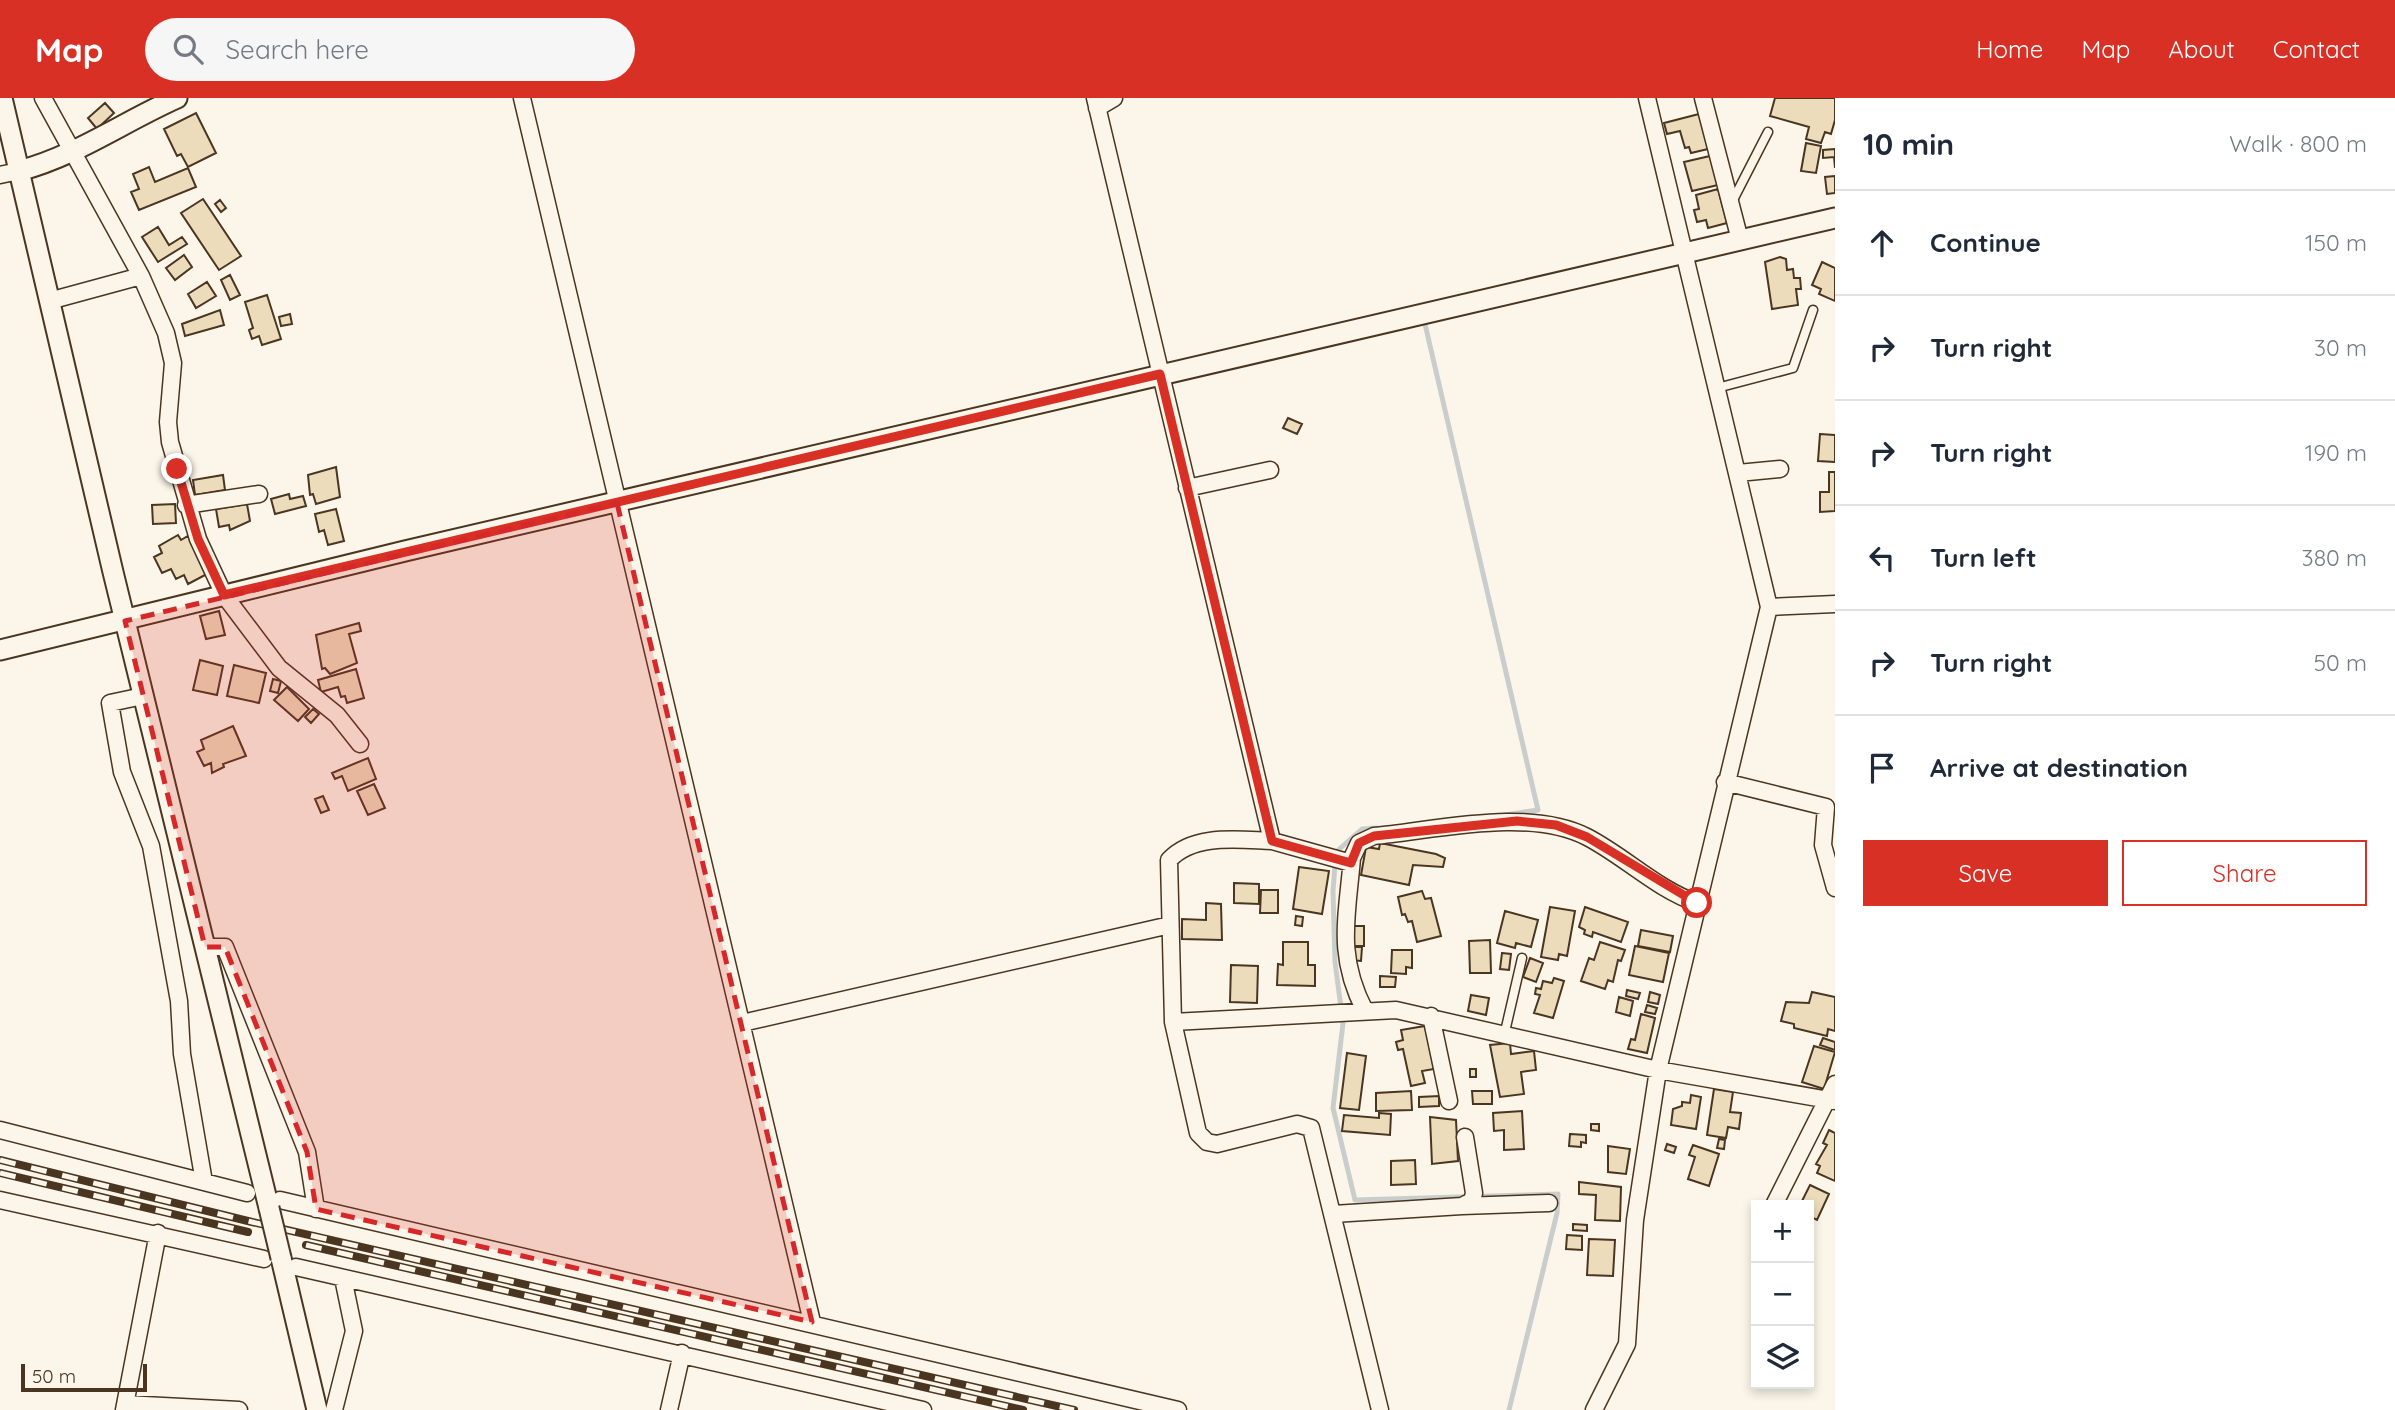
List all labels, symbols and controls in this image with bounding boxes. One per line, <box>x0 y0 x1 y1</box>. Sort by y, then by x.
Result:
search box <box>145 18 635 81</box>
text: Map <box>35 29 103 70</box>
icon: search <box>169 30 207 68</box>
text: Search here <box>225 33 369 66</box>
text: Home <box>1976 34 2043 64</box>
text: Map <box>2081 34 2130 64</box>
text: About <box>2168 34 2235 64</box>
text: Contact <box>2273 34 2360 64</box>
text: 10 min <box>1863 125 1954 163</box>
text: Walk · 800 m <box>2229 129 2367 158</box>
icon: ahead <box>1863 224 1901 262</box>
text: Continue <box>1930 226 2041 259</box>
text: 150 m <box>2305 228 2367 257</box>
icon: right <box>1863 329 1901 367</box>
text: Turn right <box>1930 331 2052 364</box>
text: 30 m <box>2314 333 2367 362</box>
icon: right <box>1863 434 1901 472</box>
text: Turn right <box>1930 436 2052 469</box>
text: 190 m <box>2305 438 2367 467</box>
route end <box>161 453 192 484</box>
icon: left <box>1863 539 1901 577</box>
text: Turn left <box>1930 541 2037 574</box>
text: 380 m <box>2302 543 2367 572</box>
icon: right <box>1863 644 1901 682</box>
text: Turn right <box>1930 646 2052 679</box>
text: 50 m <box>2314 648 2367 677</box>
icon: arrive <box>1863 749 1901 787</box>
text: Arrive at destination <box>1930 751 2188 784</box>
button: Save <box>1863 840 2108 906</box>
button: Share <box>2122 840 2367 906</box>
route start <box>1681 887 1712 918</box>
map controls <box>1751 1200 1814 1389</box>
button: + <box>1751 1200 1814 1263</box>
button: − <box>1751 1263 1814 1326</box>
button: layers <box>1751 1326 1814 1389</box>
scale bar <box>21 1361 147 1393</box>
text: 50 m <box>32 1364 76 1388</box>

